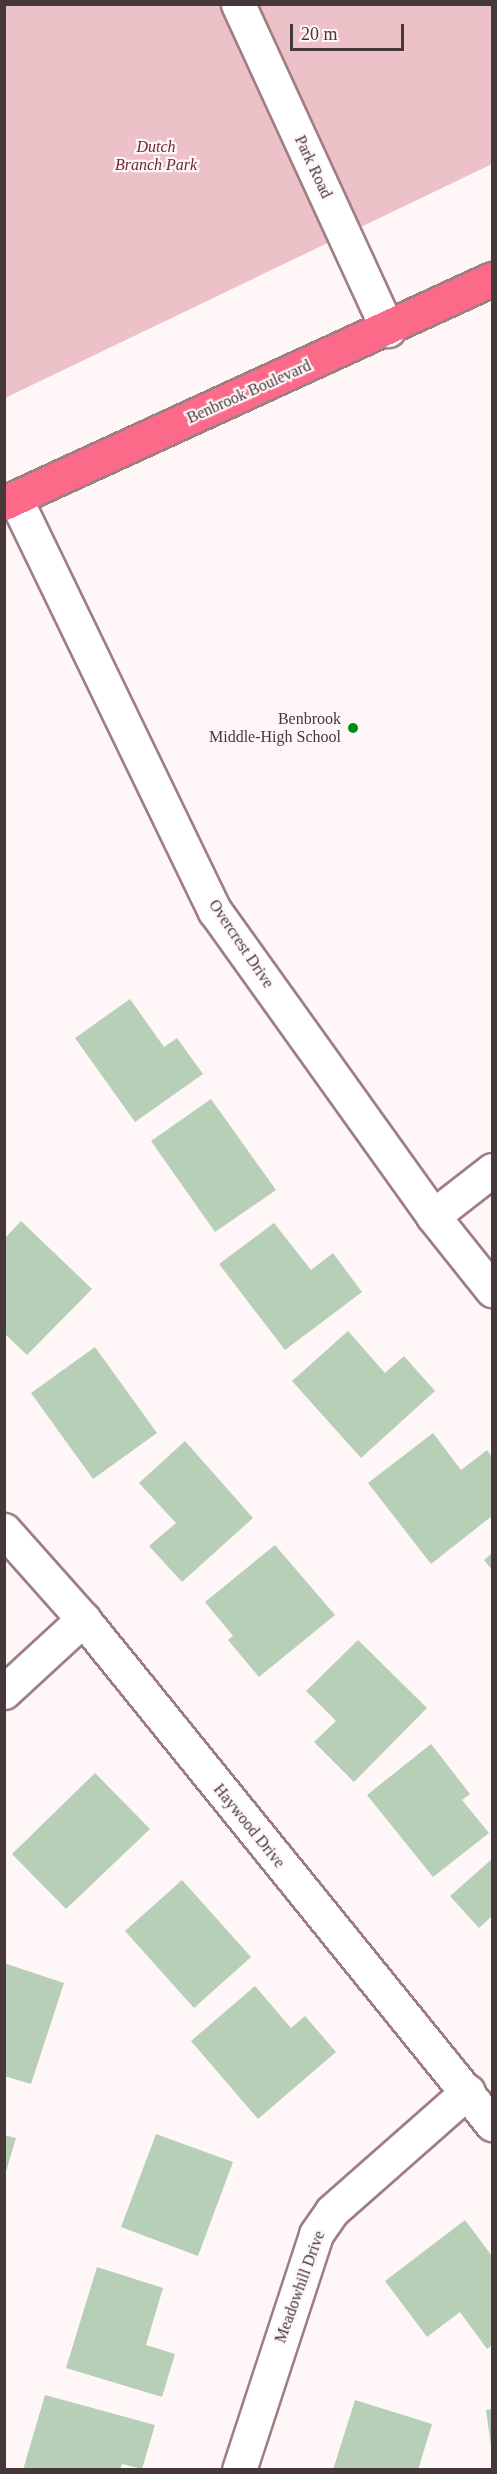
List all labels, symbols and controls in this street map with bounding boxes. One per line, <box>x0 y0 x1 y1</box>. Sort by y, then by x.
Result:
scale bar <box>293 12 407 50</box>
text: 20 m <box>301 24 338 44</box>
street label: Park Road <box>290 133 336 201</box>
park label: Dutch Branch Park <box>115 137 197 175</box>
street label: Benbrook Boulevard <box>184 356 314 428</box>
place label: Benbrook Middle-High School <box>209 709 341 747</box>
marker: Benbrook Middle-High School <box>346 721 360 735</box>
street label: Overcrest Drive <box>204 896 278 992</box>
street label: Haywood Drive <box>209 1780 289 1872</box>
street label: Meadowhill Drive <box>271 2228 329 2346</box>

